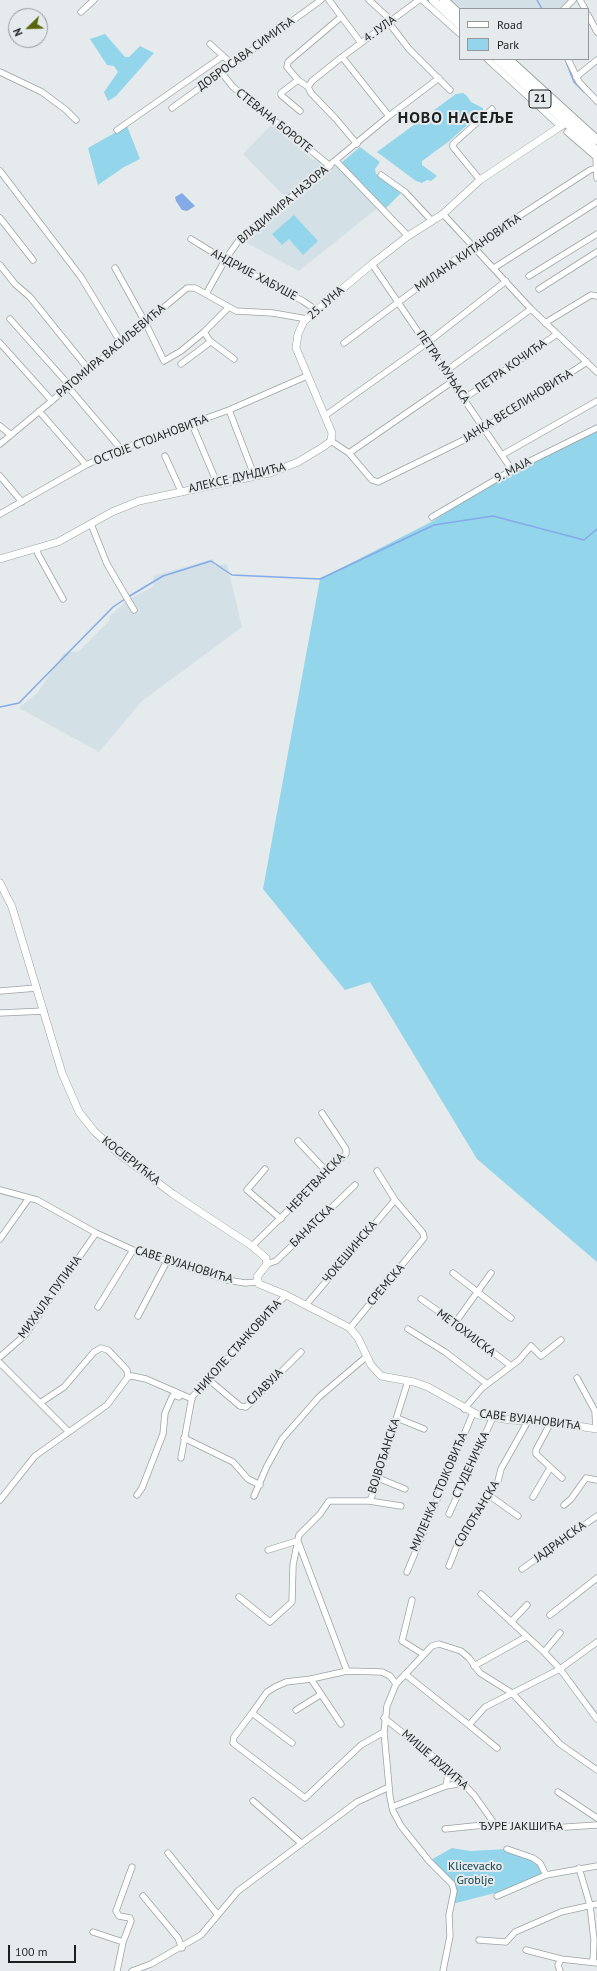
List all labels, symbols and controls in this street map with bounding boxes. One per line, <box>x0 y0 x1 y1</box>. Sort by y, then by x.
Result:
north arrow <box>8 8 48 48</box>
legend <box>459 8 589 60</box>
street label: 4. ЈУЛА <box>361 12 399 46</box>
street label: ДОБРОСАВА СИМИЋА <box>195 14 297 94</box>
text: Road <box>497 17 522 32</box>
text: N <box>10 26 26 38</box>
text: Park <box>497 37 519 52</box>
street label: СТЕВАНА БОРОТЕ <box>233 86 315 156</box>
road number: 21 <box>529 90 551 108</box>
district label: НОВО НАСЕЉЕ <box>398 108 514 128</box>
street label: ВЛАДИМИРА НАЗОРА <box>235 163 331 247</box>
street label: МИЛАНА КИТАНОВИЋА <box>412 211 524 295</box>
street label: АНДРИЈЕ ХАБУШЕ <box>208 246 300 304</box>
street label: 25. ЈУНА <box>305 283 347 323</box>
street label: РАТОМИРА ВАСИЉЕВИЋА <box>54 301 168 401</box>
street label: ПЕТРА МУЊАСА <box>413 328 473 406</box>
street label: ПЕТРА КОЧИЋА <box>473 336 549 396</box>
street label: ЈАНКА ВЕСЕЛИНОВИЋА <box>461 367 575 445</box>
street label: ОСТОЈЕ СТОЈАНОВИЋА <box>92 412 210 468</box>
street label: 9. МАЈА <box>492 454 534 486</box>
street label: АЛЕКСЕ ДУНДИЋА <box>187 460 287 496</box>
street label: КОСЈЕРИЋКА <box>99 1134 163 1188</box>
street label: НЕРЕТВАНСКА <box>284 1150 348 1216</box>
street label: БАНАТСКА <box>287 1202 337 1250</box>
street label: ЧОКЕШИНСКА <box>320 1218 380 1286</box>
street label: САВЕ ВУЈАНОВИЋА <box>133 1243 235 1287</box>
street label: МИХАЈЛА ПУПИНА <box>15 1253 85 1341</box>
street label: СРЕМСКА <box>364 1261 408 1309</box>
street label: НИКОЛЕ СТАНКОВИЋА <box>192 1297 284 1397</box>
street label: МЕТОХИЈСКА <box>434 1306 498 1360</box>
street label: СЛАВУЈА <box>244 1366 286 1408</box>
street label: САВЕ ВУЈАНОВИЋА <box>479 1407 581 1433</box>
street label: ВОЈВОЂАНСКА <box>365 1417 403 1495</box>
street label: СТУДЕНИЧКА <box>449 1429 493 1501</box>
street label: МИЛЕНКА СТОЈКОВИЋА <box>407 1430 471 1554</box>
street label: СОПОЋАНСКА <box>451 1478 503 1550</box>
street label: ЈАДРАНСКА <box>531 1518 589 1566</box>
street label: МИШЕ ДУДИЋА <box>399 1727 471 1793</box>
street label: ЂУРЕ ЈАКШИЋА <box>479 1820 563 1834</box>
park label: Klicevacko Groblje <box>448 1860 502 1888</box>
scale bar <box>10 1937 78 1963</box>
text: 100 m <box>15 1944 48 1959</box>

